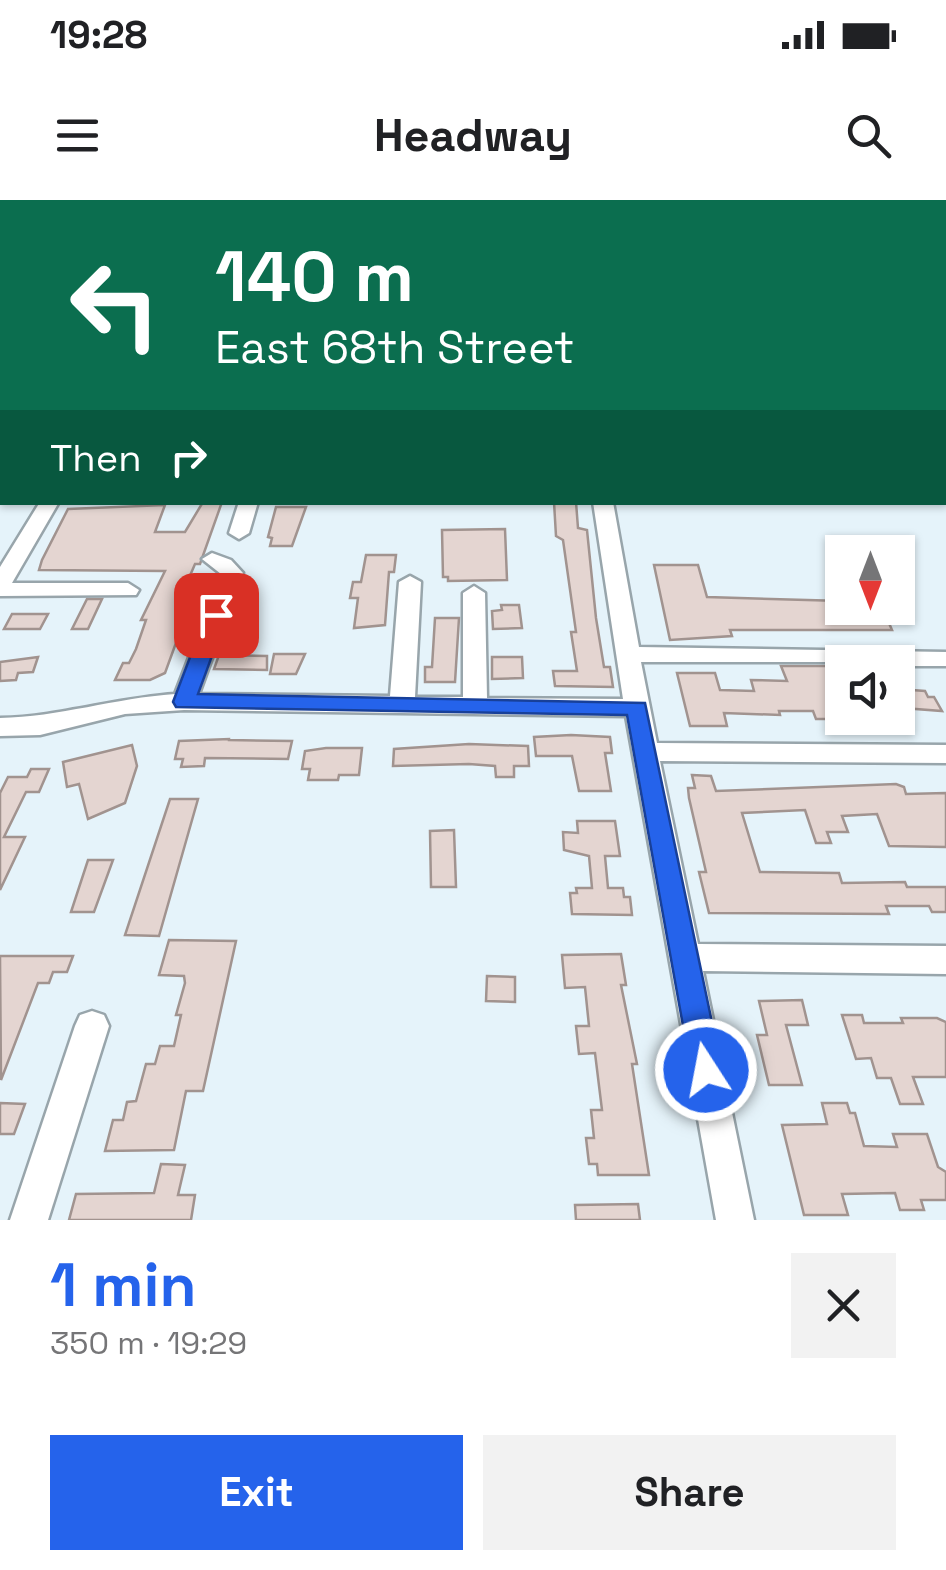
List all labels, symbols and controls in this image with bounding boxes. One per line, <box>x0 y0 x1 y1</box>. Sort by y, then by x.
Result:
text: 19:28 <box>50 11 147 59</box>
text: Headway <box>374 107 572 164</box>
icon: menu <box>50 108 105 163</box>
icon: search <box>841 108 896 163</box>
text: 140 m <box>215 232 414 321</box>
icon: left <box>50 240 180 370</box>
text: East 68th Street <box>215 319 574 376</box>
icon: right <box>161 430 216 485</box>
text: Then <box>50 434 141 482</box>
north arrow <box>825 535 915 625</box>
map controls <box>825 535 915 735</box>
pin <box>174 573 259 658</box>
icon: arrive <box>189 588 244 643</box>
button: sound <box>825 645 915 735</box>
position arrow <box>654 1018 758 1122</box>
text: 1 min <box>50 1247 197 1324</box>
button: close <box>791 1253 896 1358</box>
text: 350 m · 19:29 <box>50 1323 247 1363</box>
button: Exit <box>50 1435 463 1550</box>
button: Share <box>483 1435 896 1550</box>

